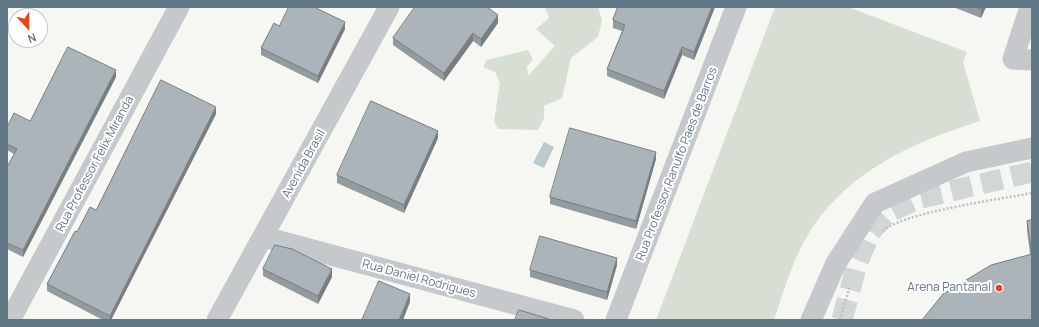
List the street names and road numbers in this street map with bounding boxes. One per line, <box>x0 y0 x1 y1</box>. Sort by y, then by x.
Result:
street label: Rua Professor Ranulfo Paes de Barros <box>633 65 721 263</box>
street label: Rua Professor Felix Miranda <box>53 94 137 234</box>
street label: Avenida Brasil <box>279 127 329 201</box>
street label: Rua Daniel Rodrigues <box>361 257 477 301</box>

